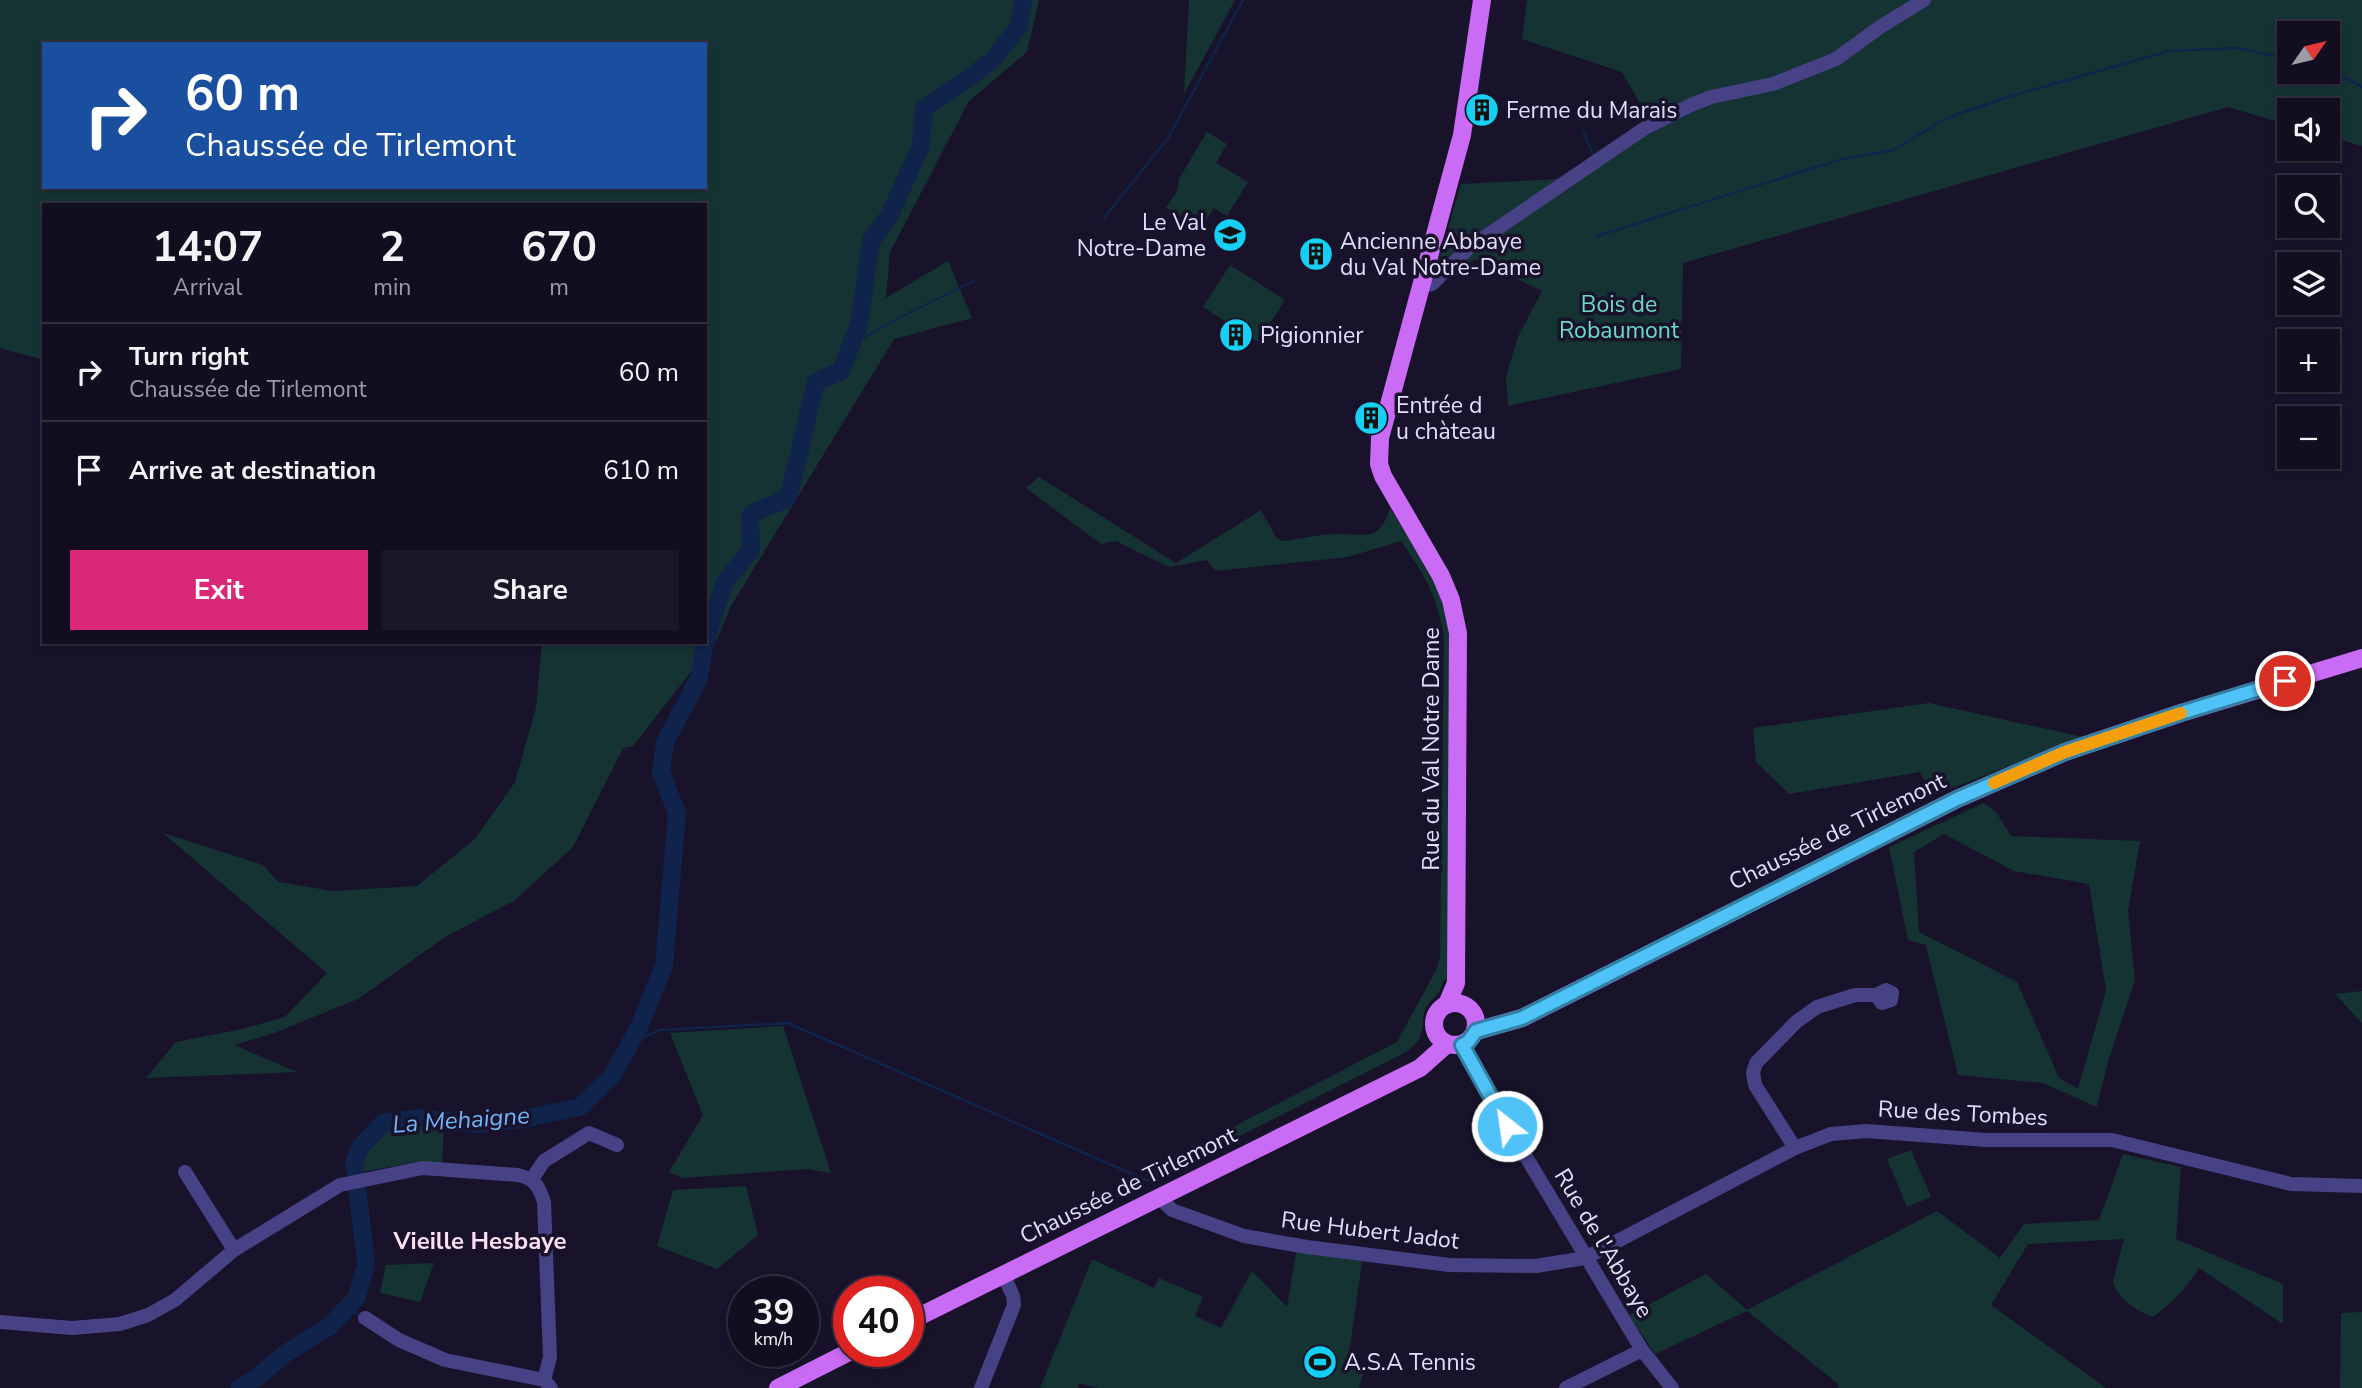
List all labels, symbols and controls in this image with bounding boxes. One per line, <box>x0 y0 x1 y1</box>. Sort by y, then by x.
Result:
north arrow <box>2277 21 2340 84</box>
map controls <box>2277 21 2340 469</box>
text: 60 m <box>185 60 300 127</box>
icon: right <box>70 70 161 161</box>
building icon: Ferme du Marais <box>1463 91 1501 129</box>
place label: Ferme du Marais <box>1506 95 1677 126</box>
button: sound <box>2277 98 2340 161</box>
text: Chaussée de Tirlemont <box>185 124 516 167</box>
button: search <box>2277 175 2340 238</box>
place label: Le Val Notre-Dame <box>1077 207 1206 264</box>
school or university icon: Le Val Notre-Dame <box>1211 216 1249 254</box>
text: 14:07 <box>152 219 263 276</box>
text: 2 <box>380 219 405 276</box>
text: 670 <box>521 219 597 276</box>
place label: Ancienne Abbaye du Val Notre-Dame <box>1340 226 1541 283</box>
building icon: Ancienne Abbaye du Val Notre-Dame <box>1297 235 1335 273</box>
button: layers <box>2277 252 2340 315</box>
text: Arrival <box>173 272 242 303</box>
text: min <box>373 272 411 303</box>
text: m <box>549 272 569 303</box>
park label: Bois de Robaumont <box>1559 289 1680 346</box>
building icon: Pigionnier <box>1217 316 1255 354</box>
place label: Pigionnier <box>1260 320 1364 351</box>
button: + <box>2277 329 2340 392</box>
text: Turn right <box>129 339 248 374</box>
icon: right <box>70 353 108 391</box>
text: 60 m <box>619 355 679 390</box>
text: Chaussée de Tirlemont <box>129 374 367 405</box>
place label: Entrée d u chàteau <box>1396 390 1496 447</box>
building icon: Entrée d u chàteau <box>1352 399 1390 437</box>
button: − <box>2277 406 2340 469</box>
icon: arrive <box>70 451 108 489</box>
text: Arrive at destination <box>129 453 376 488</box>
text: 610 m <box>603 453 679 488</box>
button: Exit <box>70 550 368 630</box>
button: Share <box>382 550 679 630</box>
street label: Rue du Val Notre Dame <box>1416 627 1447 871</box>
pin <box>2255 651 2315 711</box>
icon: arrive <box>2266 662 2304 700</box>
street label: Chaussée de Tirlemont <box>1724 765 1952 897</box>
position arrow <box>1470 1089 1544 1163</box>
street label: Rue des Tombes <box>1877 1094 2049 1133</box>
water label: La Mehaigne <box>391 1099 531 1141</box>
street label: Chaussée de Tirlemont <box>1015 1119 1243 1251</box>
street label: Rue de l'Abbaye <box>1547 1163 1660 1323</box>
street label: Rue Hubert Jadot <box>1279 1204 1462 1257</box>
district label: Vieille Hesbaye <box>392 1225 567 1257</box>
speed limit sign: 40 <box>833 1276 924 1367</box>
text: 39 <box>752 1289 795 1336</box>
text: km/h <box>754 1327 793 1351</box>
sports icon: A.S.A Tennis <box>1301 1343 1339 1381</box>
place label: A.S.A Tennis <box>1344 1347 1476 1378</box>

